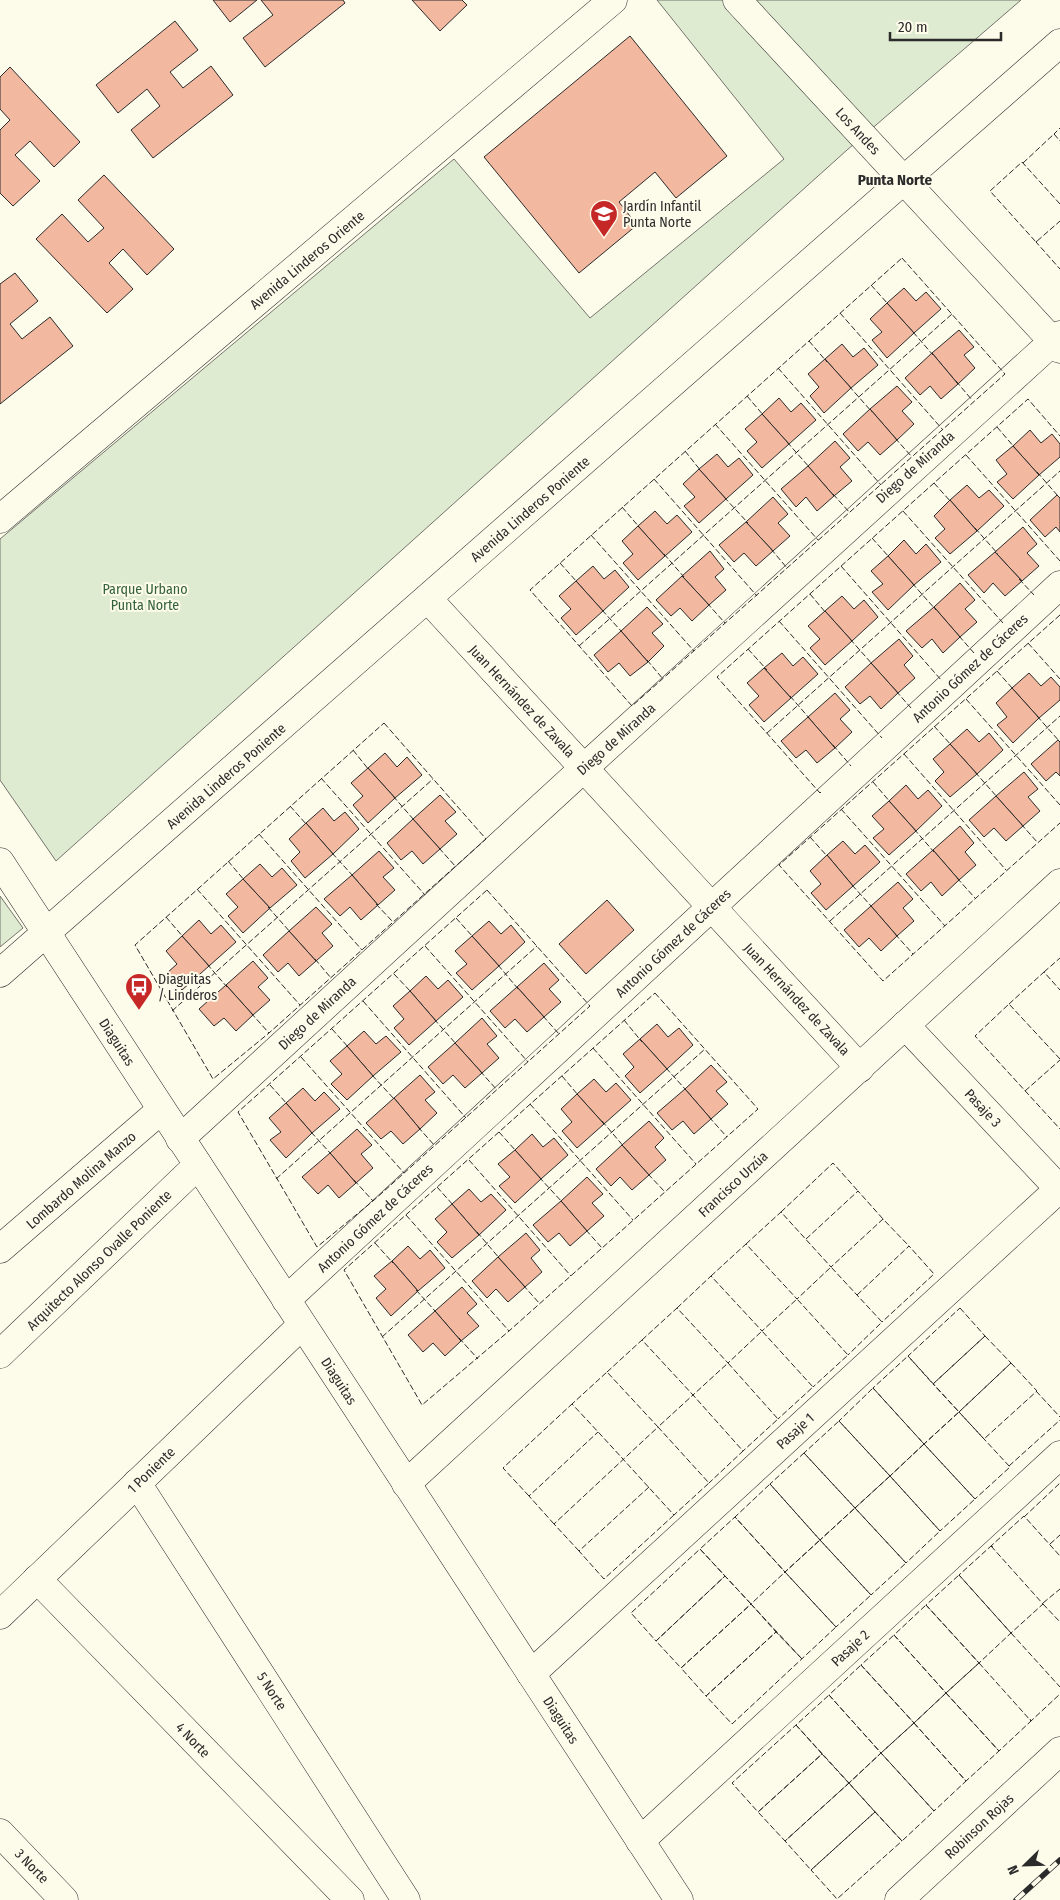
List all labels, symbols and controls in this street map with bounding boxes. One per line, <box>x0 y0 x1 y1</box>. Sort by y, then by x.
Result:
scale bar <box>890 10 1001 42</box>
text: 20 m <box>898 18 928 36</box>
street label: Los Andes <box>832 104 884 158</box>
district label: Punta Norte <box>858 171 933 189</box>
place label: Jardín Infantil Punta Norte <box>623 198 701 231</box>
school or university icon: Jardín Infantil Punta Norte <box>589 199 619 238</box>
street label: Avenida Linderos Oriente <box>247 207 368 313</box>
street label: Diego de Miranda <box>873 428 958 507</box>
street label: Avenida Linderos Poniente <box>467 453 593 566</box>
park label: Parque Urbano Punta Norte <box>102 581 188 614</box>
street label: Antonio Gómez de Cáceres <box>909 611 1032 726</box>
street label: Juan Hernández de Zavala <box>465 642 578 761</box>
street label: Diego de Miranda <box>574 700 659 779</box>
street label: Avenida Linderos Poniente <box>163 720 289 833</box>
street label: Antonio Gómez de Cáceres <box>612 886 735 1001</box>
street label: Juan Hernández de Zavala <box>740 940 853 1059</box>
place label: Diaguitas / Linderos <box>158 971 217 1004</box>
bus stop icon: Diaguitas / Linderos <box>124 972 154 1011</box>
street label: Diego de Miranda <box>275 973 360 1054</box>
street label: Diaguitas <box>95 1015 138 1069</box>
street label: Pasaje 3 <box>961 1086 1005 1131</box>
street label: Lombardo Molina Manzo <box>23 1128 140 1233</box>
street label: Francisco Urzúa <box>695 1148 772 1221</box>
street label: Antonio Gómez de Cáceres <box>314 1161 437 1276</box>
street label: Arquitecto Alonso Ovalle Poniente <box>23 1187 175 1334</box>
street label: Diaguitas <box>317 1354 360 1408</box>
street label: Pasaje 1 <box>773 1410 818 1453</box>
street label: 1 Poniente <box>124 1444 179 1497</box>
street label: Pasaje 2 <box>828 1627 873 1670</box>
street label: 5 Norte <box>253 1669 290 1713</box>
street label: Diaguitas <box>539 1693 582 1747</box>
street label: 4 Norte <box>172 1719 213 1761</box>
street label: Robinson Rojas <box>941 1790 1017 1863</box>
north arrow <box>1000 1840 1050 1890</box>
street label: 3 Norte <box>11 1845 52 1887</box>
text: N <box>1004 1863 1023 1877</box>

